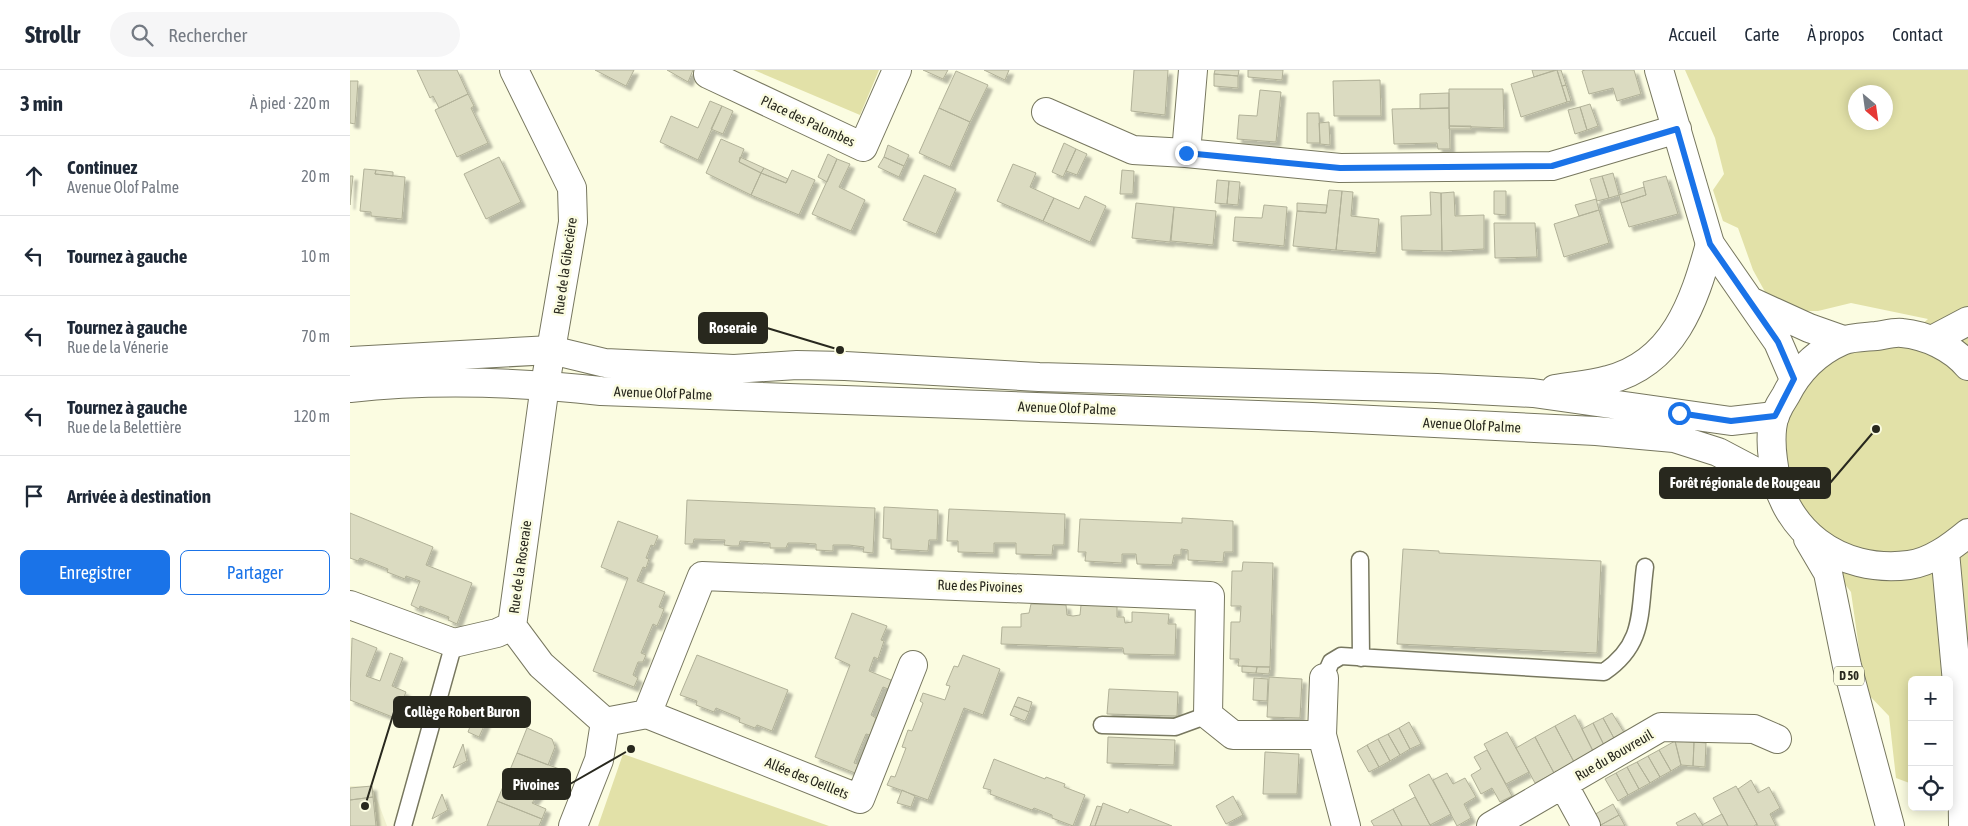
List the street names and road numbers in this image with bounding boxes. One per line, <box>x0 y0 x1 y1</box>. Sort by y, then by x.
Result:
street label: Place des Palombes <box>759 92 857 150</box>
street label: Rue de la Gibecière <box>550 216 580 316</box>
street label: Avenue Olof Palme <box>614 383 712 403</box>
street label: Avenue Olof Palme <box>1018 398 1116 418</box>
street label: Avenue Olof Palme <box>1423 414 1521 436</box>
street label: Rue de la Roseraie <box>506 519 534 615</box>
street label: Rue des Pivoines <box>937 577 1023 595</box>
road number: D 50 <box>1834 666 1864 686</box>
street label: Rue du Bouvreuil <box>1572 726 1656 784</box>
street label: Allée des Oeillets <box>763 754 851 802</box>

